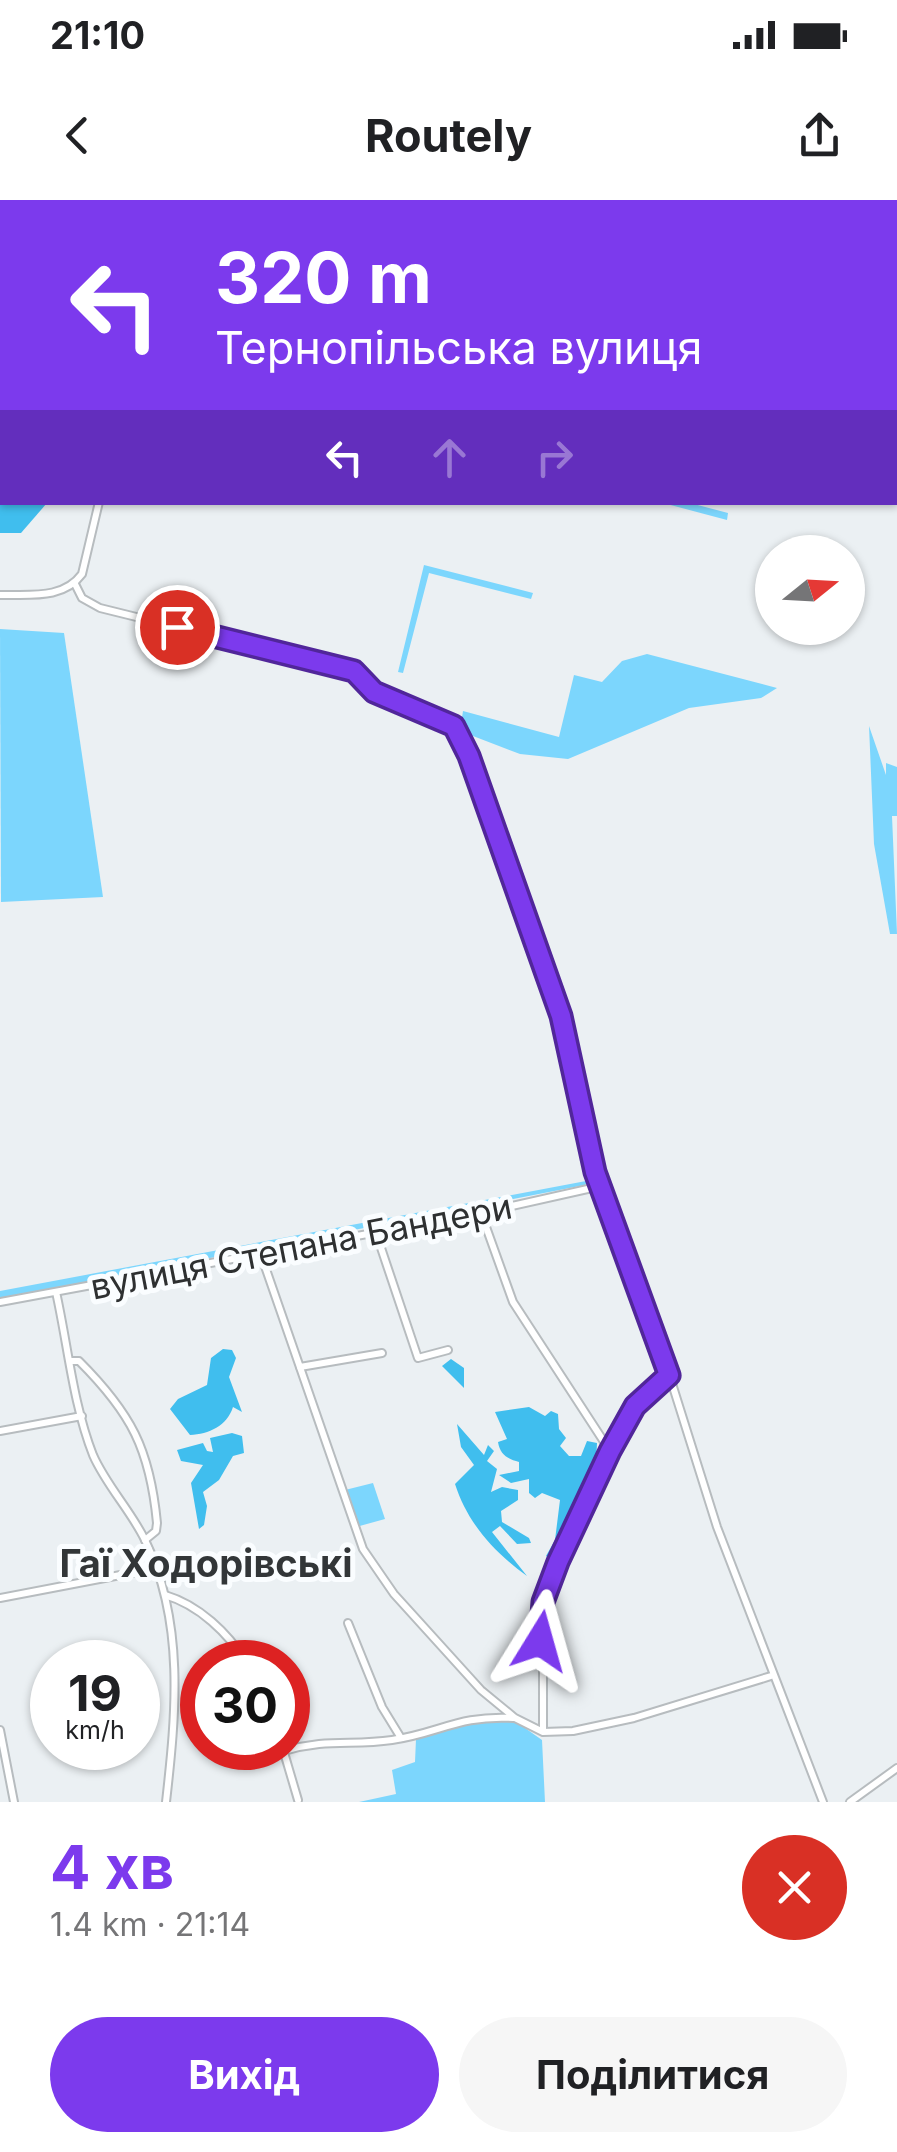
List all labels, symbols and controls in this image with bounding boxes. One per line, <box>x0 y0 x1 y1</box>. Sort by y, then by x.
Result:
text: 21:10 <box>50 12 145 58</box>
icon: back <box>50 108 105 163</box>
text: Routely <box>365 108 532 163</box>
icon: share <box>792 108 847 163</box>
text: 320 m <box>215 235 432 320</box>
icon: left <box>50 240 180 370</box>
text: Тернопільська вулиця <box>215 320 702 375</box>
icon: left <box>317 430 372 485</box>
icon: ahead <box>422 430 477 485</box>
icon: right <box>527 430 582 485</box>
north arrow <box>755 535 865 645</box>
map controls <box>755 535 865 645</box>
pin <box>135 585 220 670</box>
icon: arrive <box>150 600 205 655</box>
street label: вулиця Степана Бандери <box>87 1185 515 1307</box>
district label: Гаї Ходорівські <box>59 1540 353 1586</box>
position arrow <box>488 1589 592 1693</box>
speed limit sign: 30 <box>180 1640 310 1770</box>
text: 19 <box>68 1663 122 1723</box>
text: km/h <box>65 1715 125 1745</box>
text: 4 хв <box>50 1831 174 1903</box>
button: close <box>742 1835 847 1940</box>
text: 1.4 km · 21:14 <box>50 1905 250 1944</box>
button: Вихід <box>50 2017 439 2132</box>
button: Поділитися <box>459 2017 847 2132</box>

